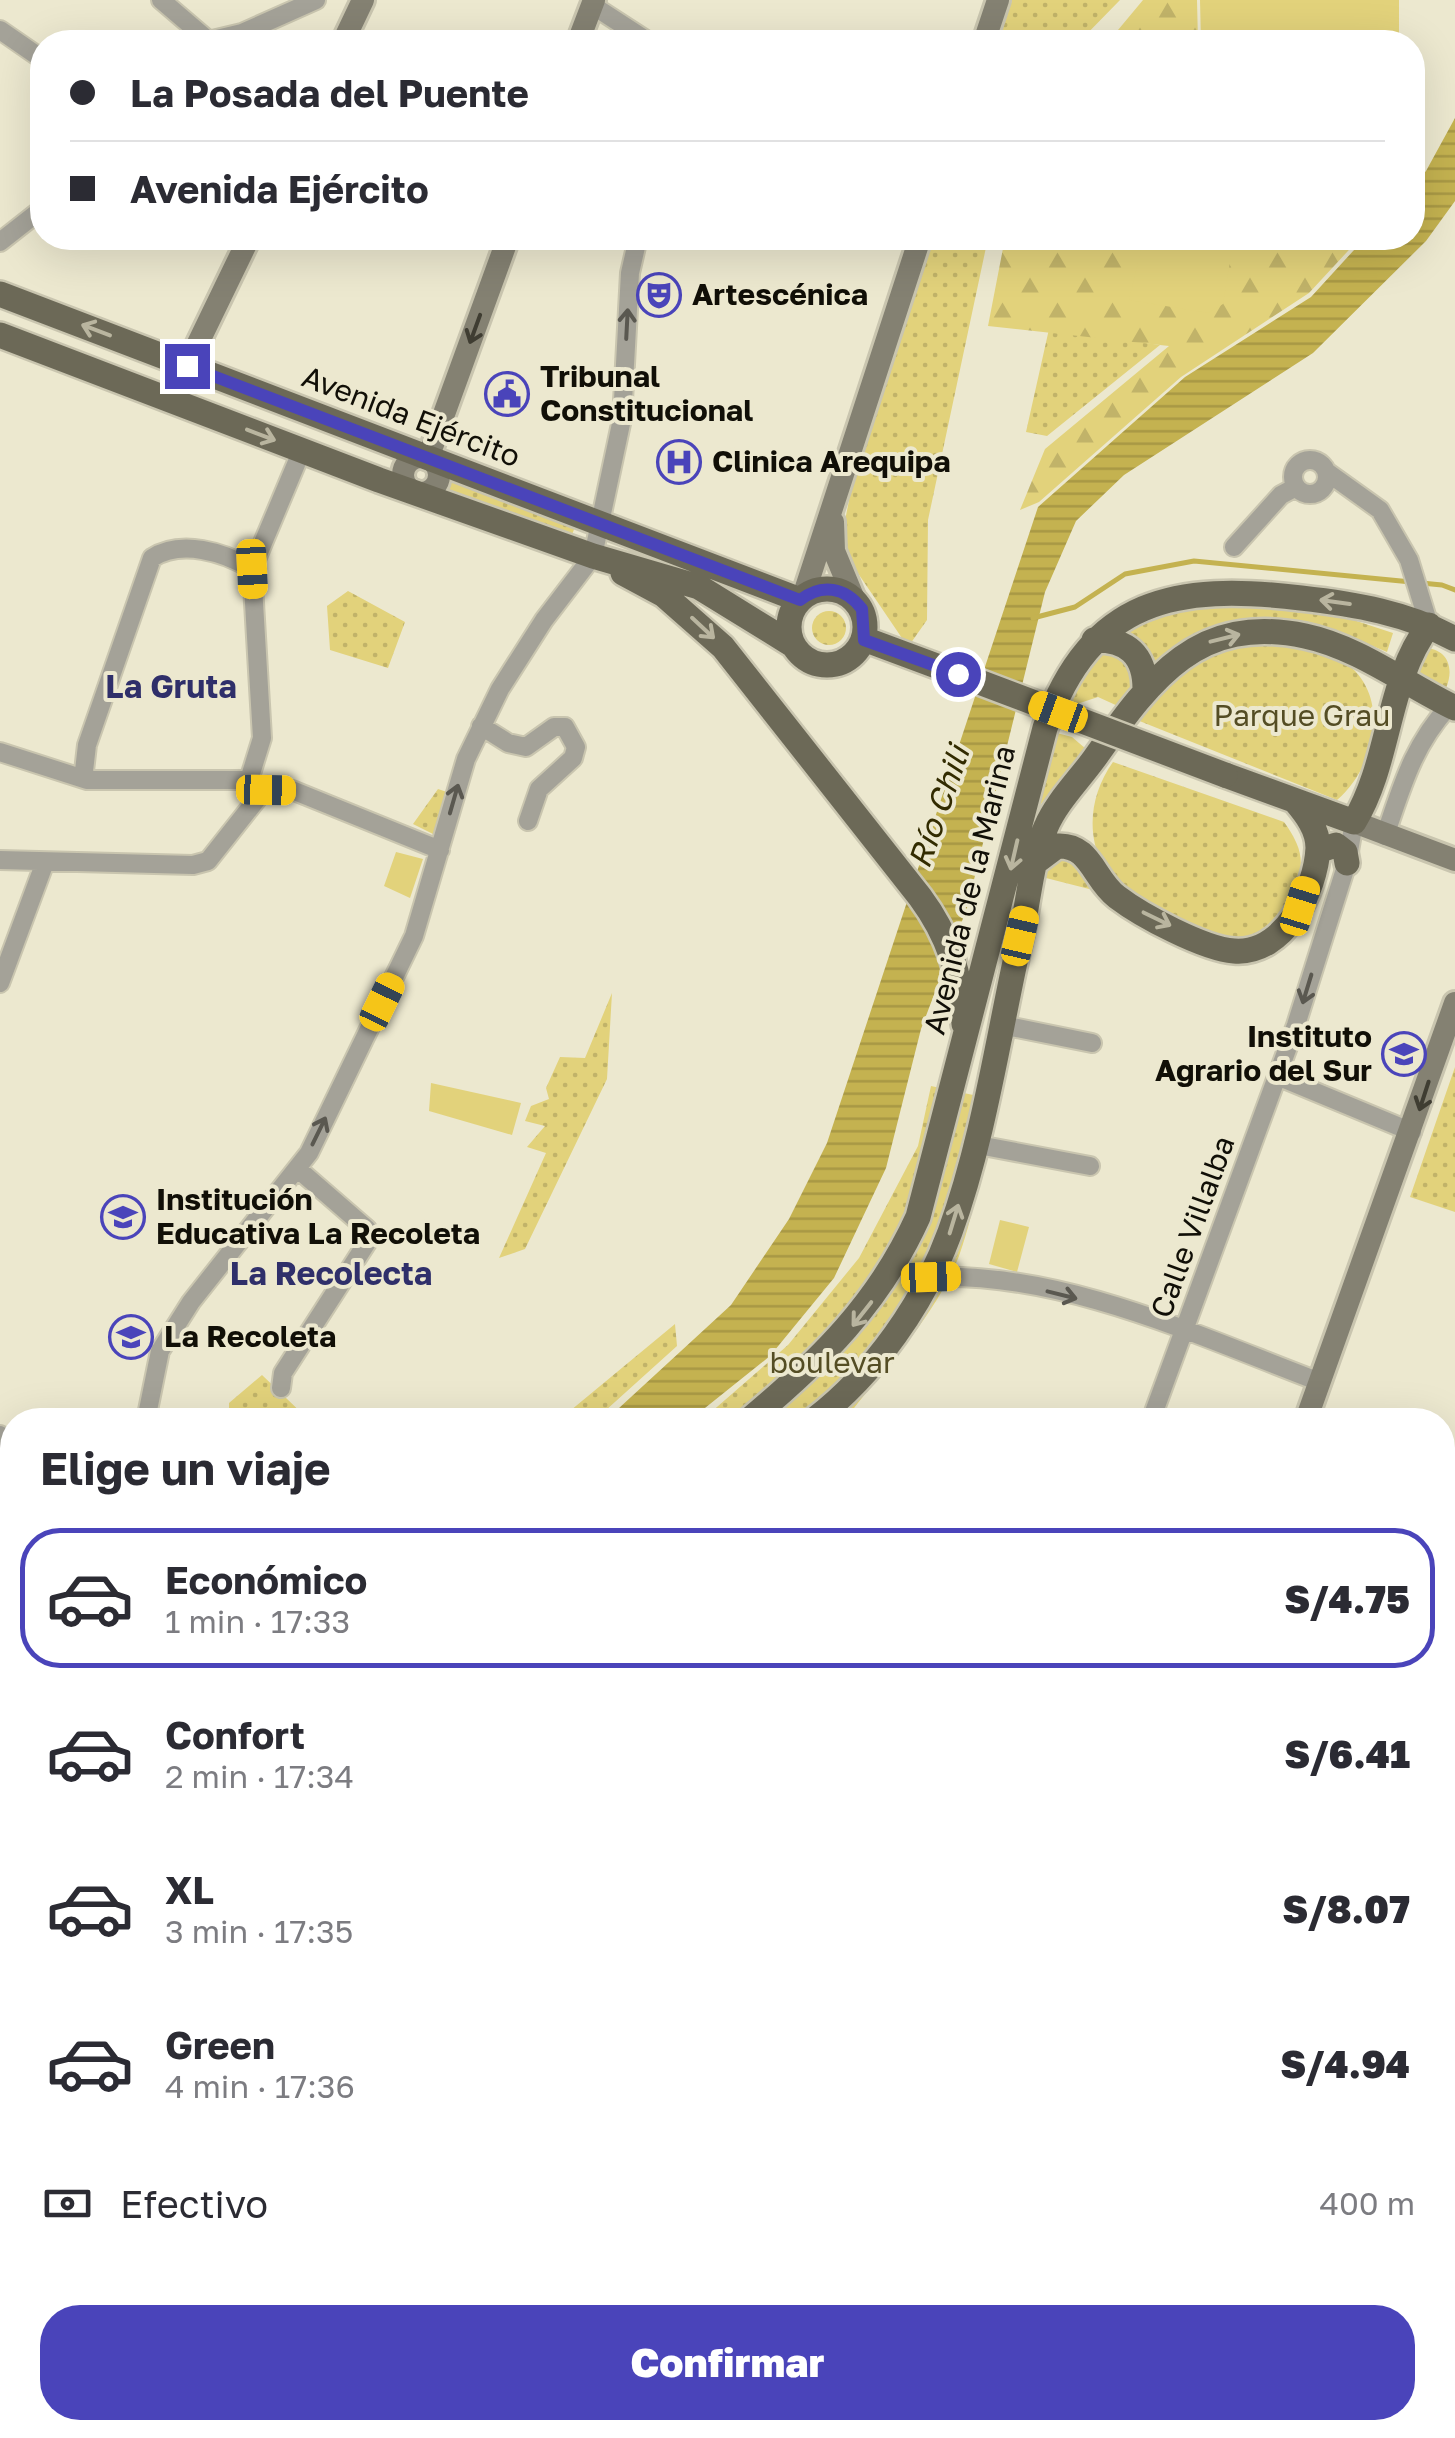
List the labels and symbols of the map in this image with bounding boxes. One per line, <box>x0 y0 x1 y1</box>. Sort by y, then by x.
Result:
theatre icon: Artescénica <box>636 272 682 318</box>
place label: Artescénica <box>692 276 868 312</box>
one-way arrow <box>618 308 637 340</box>
one-way arrow <box>464 313 482 345</box>
one-way arrow <box>81 320 112 338</box>
route end <box>165 344 210 389</box>
street label: Avenida Ejército <box>297 358 526 474</box>
place label: Tribunal Constitucional <box>540 358 753 428</box>
public building icon: Tribunal Constitucional <box>484 371 530 417</box>
one-way arrow <box>246 427 276 445</box>
hospital icon: Clinica Arequipa <box>656 439 702 485</box>
place label: Clinica Arequipa <box>712 443 951 479</box>
car <box>235 538 269 600</box>
one-way arrow <box>1319 592 1351 611</box>
one-way arrow <box>690 616 715 639</box>
one-way arrow <box>1209 628 1241 647</box>
route start <box>936 652 981 697</box>
district label: La Gruta <box>105 667 237 705</box>
car <box>1025 688 1091 736</box>
park label: Parque Grau <box>1214 697 1390 733</box>
water label: Río Chili <box>900 738 978 873</box>
street label: Avenida de la Marina <box>916 742 1022 1038</box>
car <box>236 774 296 806</box>
one-way arrow <box>446 784 464 815</box>
one-way arrow <box>1004 838 1022 870</box>
car <box>1277 873 1323 939</box>
car <box>999 903 1041 969</box>
one-way arrow <box>1141 911 1171 930</box>
car <box>355 968 409 1036</box>
one-way arrow <box>1296 973 1314 1005</box>
place label: Instituto Agrario del Sur <box>1155 1018 1372 1088</box>
school or university icon: Instituto Agrario del Sur <box>1381 1031 1427 1077</box>
one-way arrow <box>1414 1079 1432 1111</box>
one-way arrow <box>311 1117 330 1147</box>
street label: Calle Villalba <box>1143 1131 1242 1322</box>
place label: Institución Educativa La Recoleta <box>156 1181 480 1251</box>
school or university icon: Institución Educativa La Recoleta <box>100 1194 146 1240</box>
one-way arrow <box>946 1203 964 1235</box>
district label: La Recolecta <box>230 1254 432 1292</box>
car <box>900 1261 962 1293</box>
one-way arrow <box>1046 1286 1077 1305</box>
one-way arrow <box>852 1300 873 1327</box>
school or university icon: La Recoleta <box>108 1314 154 1360</box>
place label: La Recoleta <box>164 1318 337 1354</box>
park label: boulevar <box>769 1344 895 1380</box>

